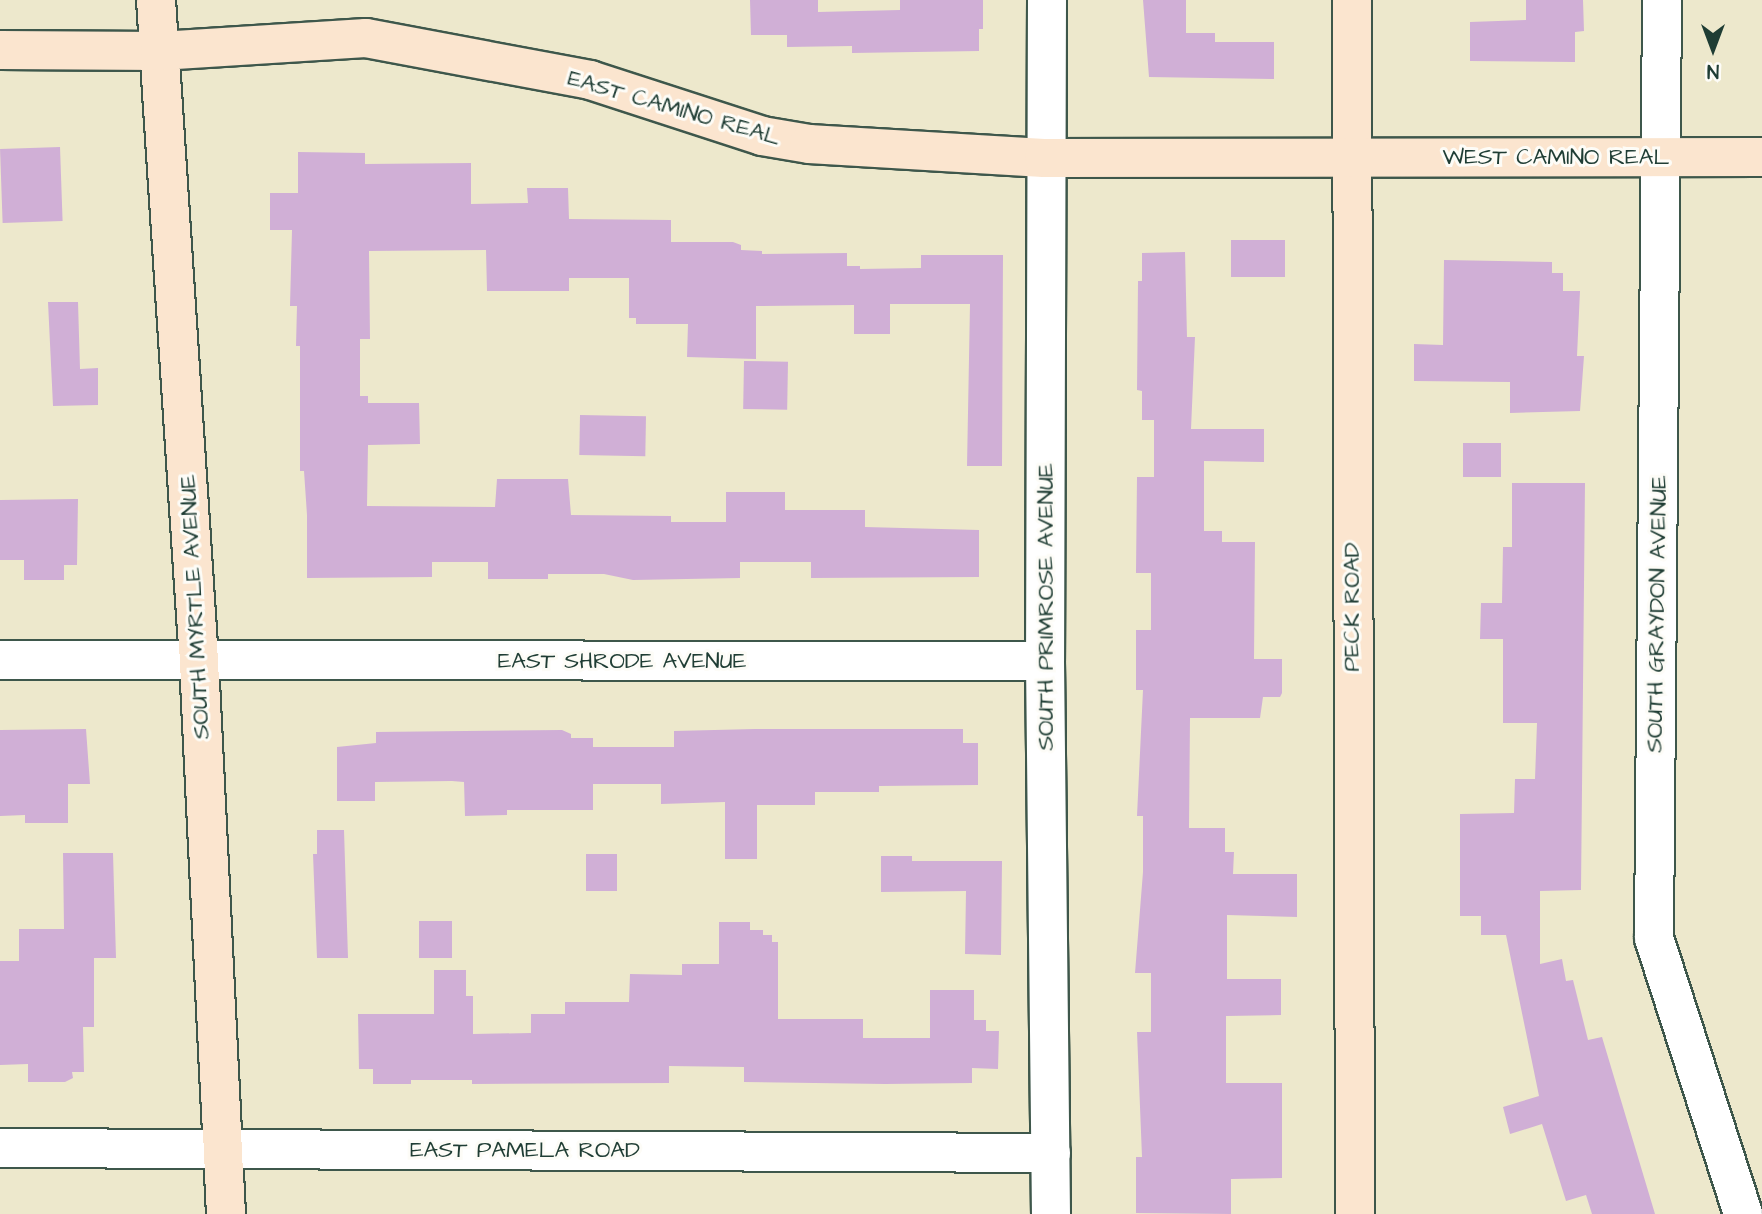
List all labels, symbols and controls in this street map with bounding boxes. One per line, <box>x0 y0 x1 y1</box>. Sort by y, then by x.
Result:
north arrow <box>1678 14 1748 84</box>
text: N <box>1707 57 1719 84</box>
street label: EAST CAMINO REAL <box>565 64 783 152</box>
street label: WEST CAMINO REAL <box>1443 143 1669 171</box>
street label: SOUTH PRIMROSE AVENUE <box>1032 463 1060 751</box>
street label: SOUTH MYRTLE AVENUE <box>174 474 216 740</box>
street label: SOUTH GRAYDON AVENUE <box>1641 475 1673 753</box>
street label: PECK ROAD <box>1338 542 1366 672</box>
street label: EAST SHRODE AVENUE <box>498 647 746 675</box>
street label: EAST PAMELA ROAD <box>410 1136 640 1164</box>

